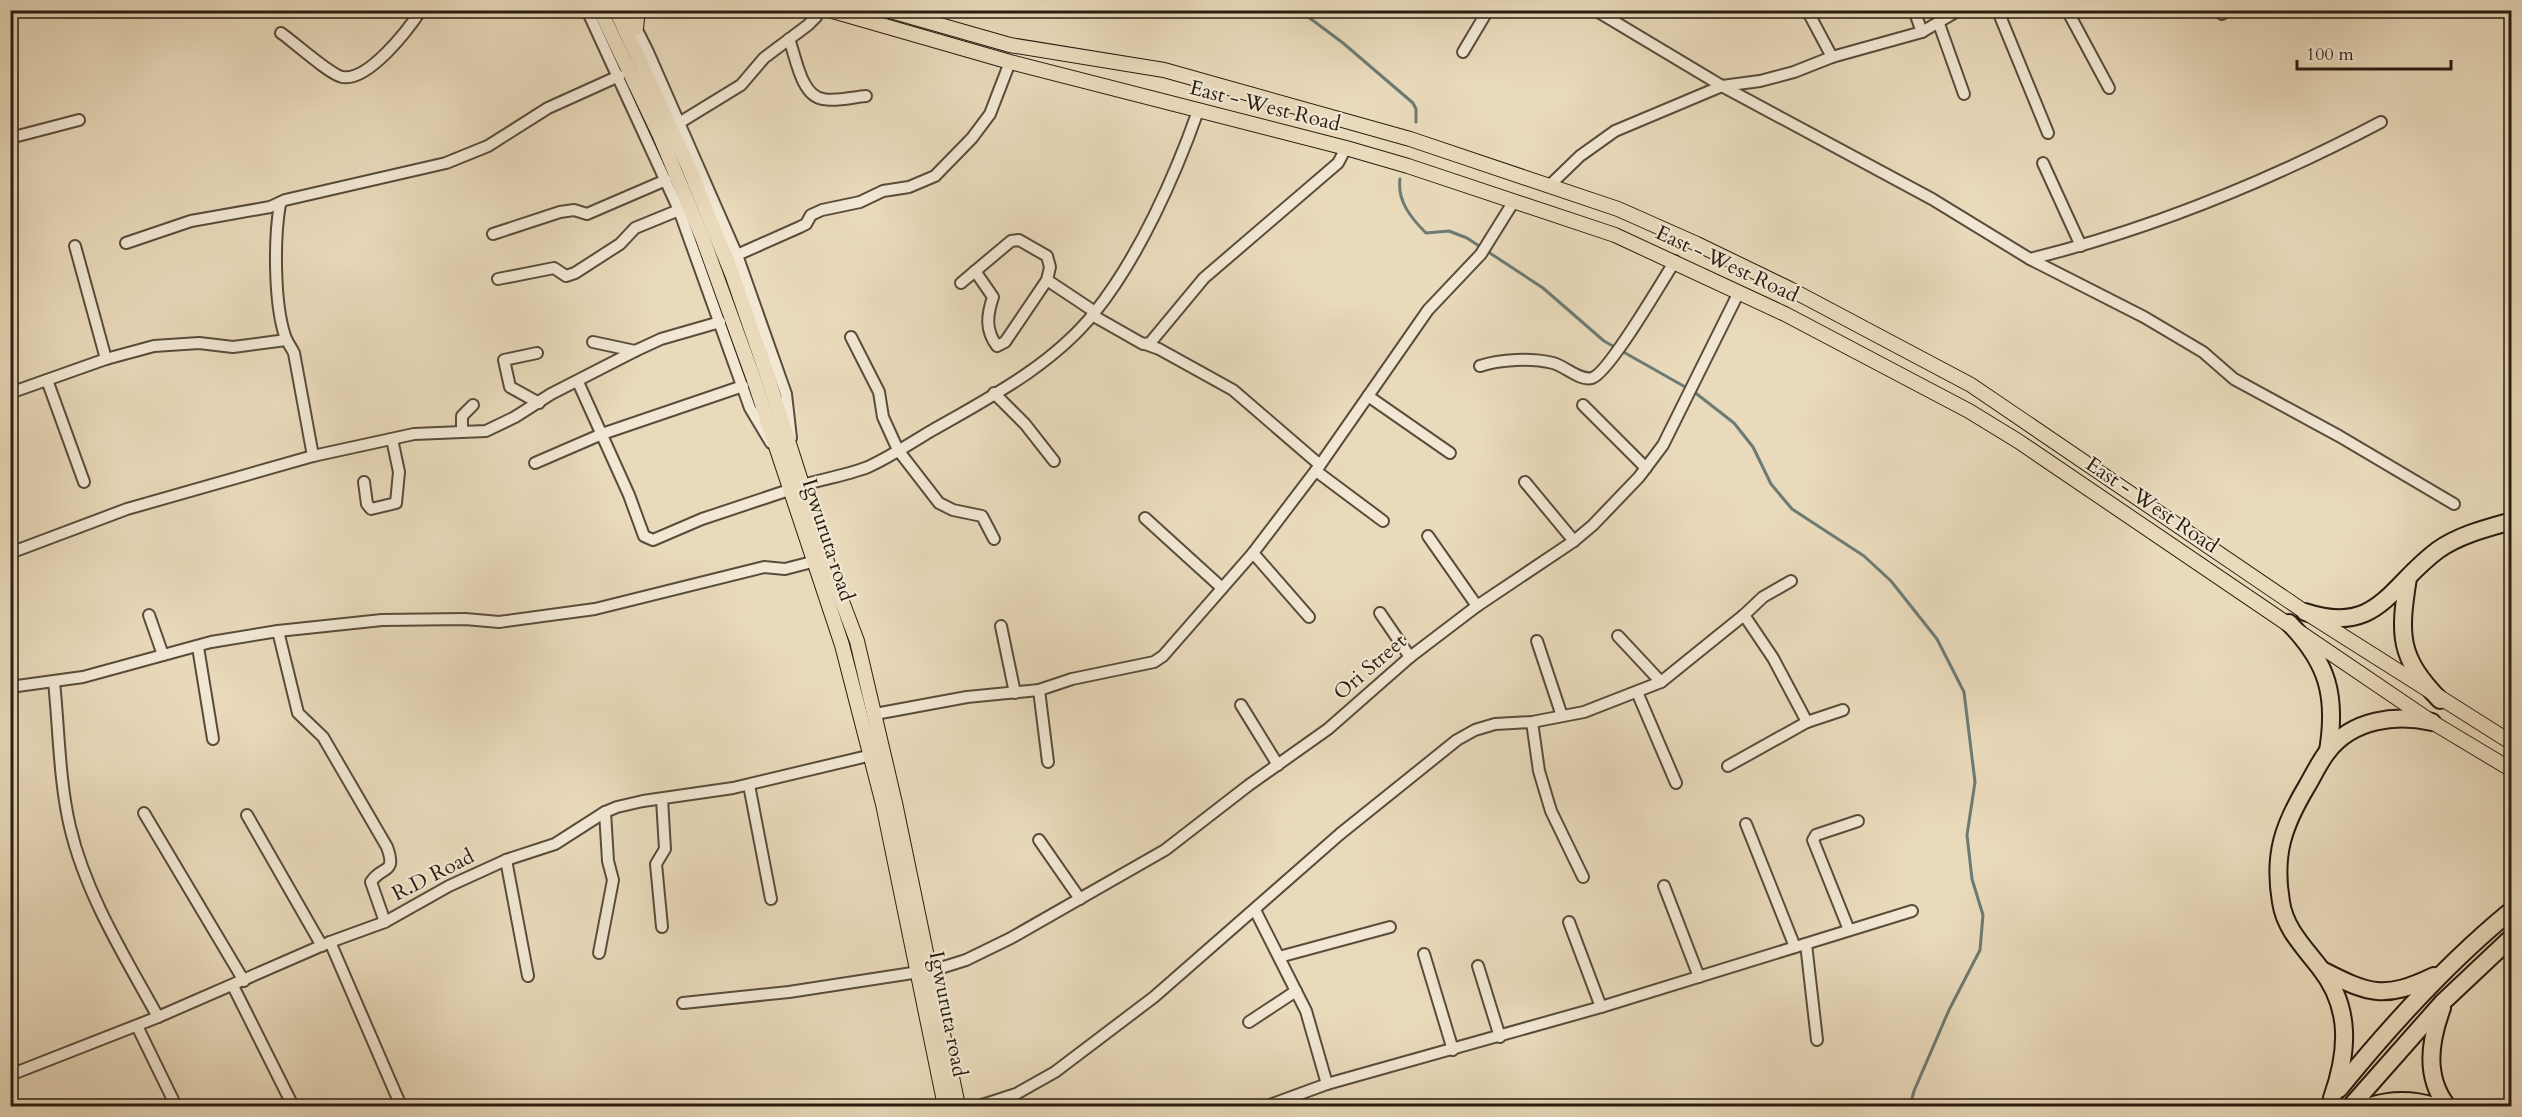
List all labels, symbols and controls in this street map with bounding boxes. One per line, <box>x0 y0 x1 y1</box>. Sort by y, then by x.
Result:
scale bar <box>2297 33 2452 71</box>
text: 100 m <box>2306 42 2354 67</box>
street label: East - West Road <box>1187 73 1343 139</box>
street label: East - West Road <box>1651 218 1803 310</box>
street label: East - West Road <box>2080 450 2224 560</box>
street label: Igwuruta road <box>795 475 861 605</box>
street label: Ori Street <box>1327 627 1413 707</box>
street label: R.D Road <box>387 842 479 908</box>
street label: Igwuruta road <box>922 949 974 1079</box>

